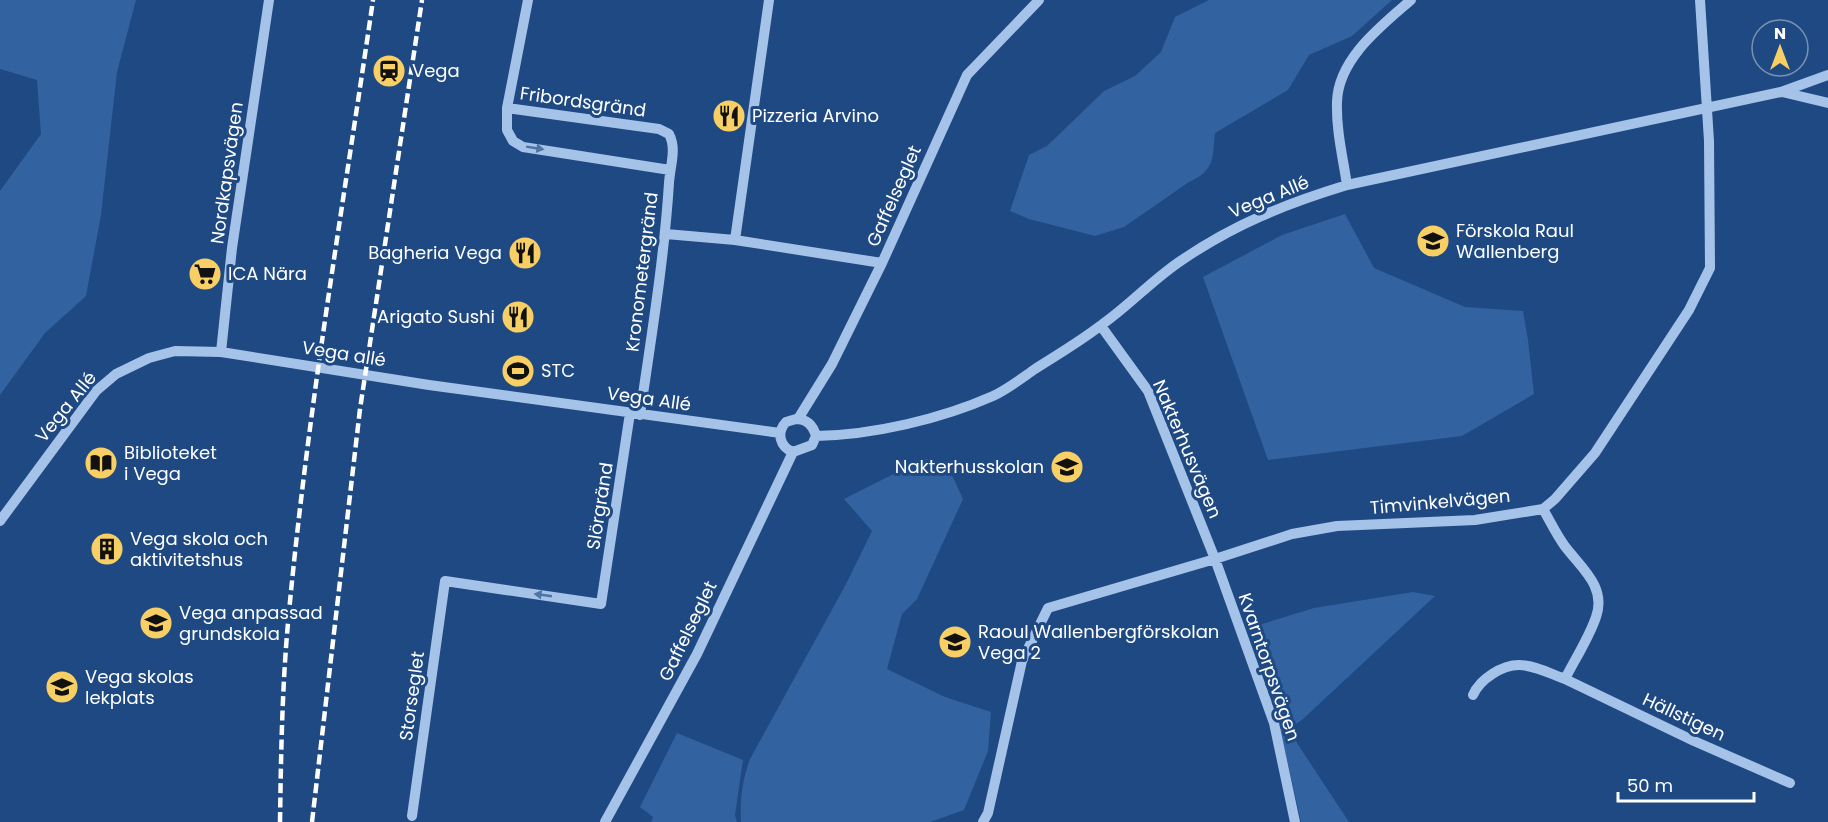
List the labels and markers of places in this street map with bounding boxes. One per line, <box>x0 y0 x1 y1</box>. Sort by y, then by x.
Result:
station icon: Vega <box>371 53 407 89</box>
place label: Vega <box>412 58 460 83</box>
restaurant icon: Pizzeria Arvino <box>711 98 747 134</box>
place label: Pizzeria Arvino <box>752 103 879 128</box>
place label: Förskola Raul Wallenberg <box>1456 218 1574 264</box>
school or university icon: Förskola Raul Wallenberg <box>1415 223 1451 259</box>
restaurant icon: Bagheria Vega <box>507 235 543 271</box>
place label: Bagheria Vega <box>368 240 502 265</box>
supermarket icon: ICA Nära <box>187 256 223 292</box>
place label: ICA Nära <box>228 261 307 286</box>
restaurant icon: Arigato Sushi <box>500 299 536 335</box>
place label: Arigato Sushi <box>377 304 495 329</box>
sports icon: STC <box>500 353 536 389</box>
place label: STC <box>541 358 575 383</box>
place label: Biblioteket i Vega <box>124 440 217 486</box>
library icon: Biblioteket i Vega <box>83 445 119 481</box>
school or university icon: Nakterhusskolan <box>1049 449 1085 485</box>
place label: Nakterhusskolan <box>895 454 1044 479</box>
place label: Vega skola och aktivitetshus <box>130 526 268 572</box>
building icon: Vega skola och aktivitetshus <box>89 531 125 567</box>
place label: Vega anpassad grundskola <box>179 600 323 646</box>
school or university icon: Vega anpassad grundskola <box>138 605 174 641</box>
place label: Raoul Wallenbergförskolan Vega 2 <box>978 619 1219 665</box>
school or university icon: Raoul Wallenbergförskolan Vega 2 <box>937 624 973 660</box>
place label: Vega skolas lekplats <box>85 664 194 710</box>
school or university icon: Vega skolas lekplats <box>44 669 80 705</box>

